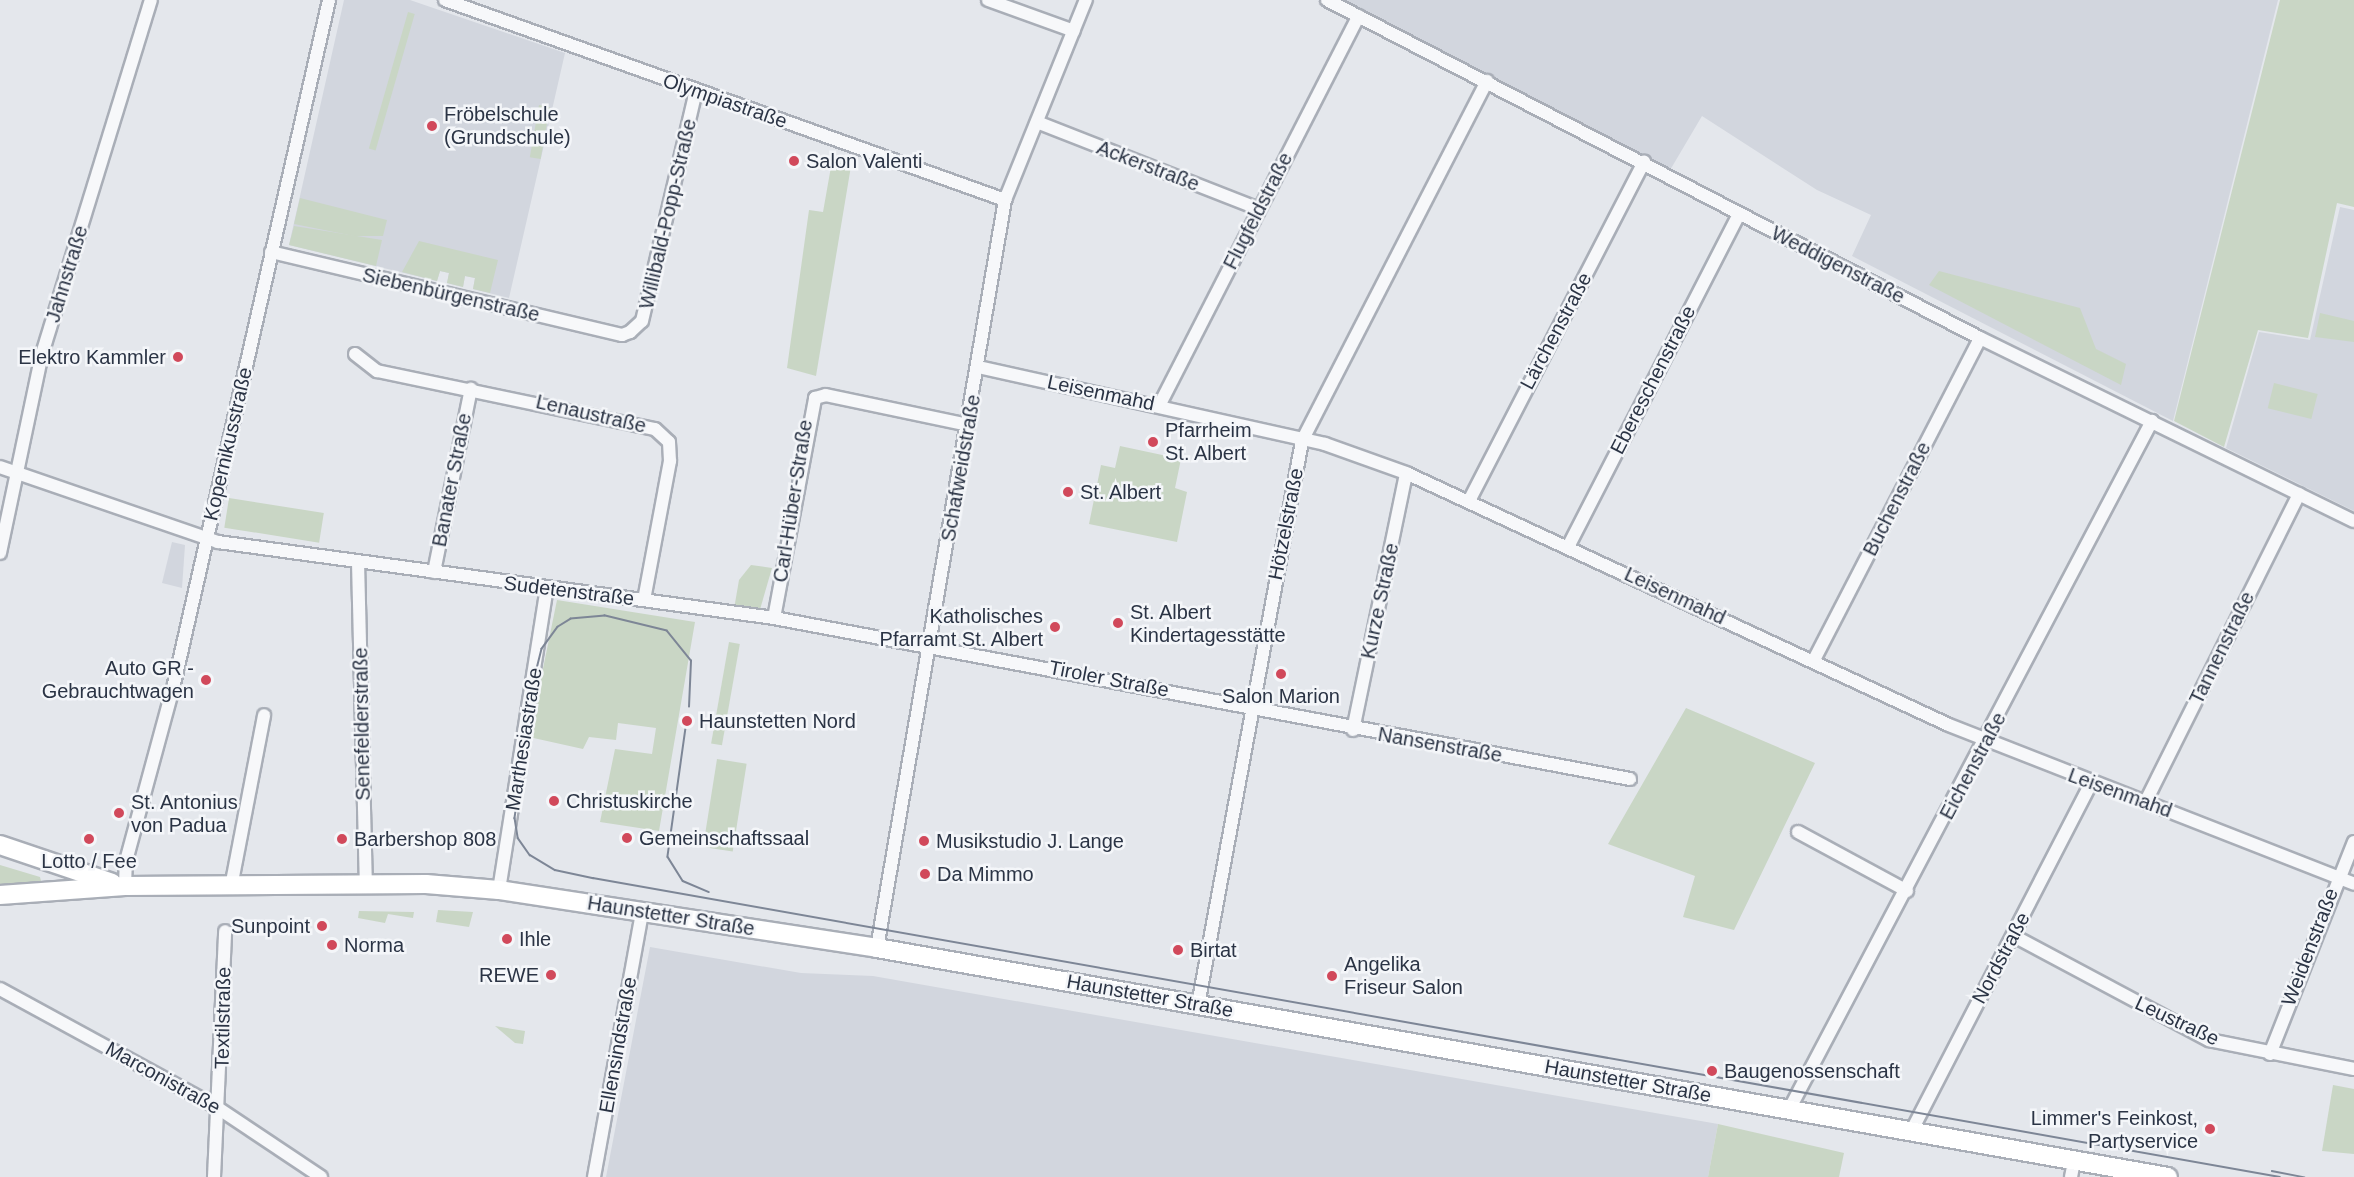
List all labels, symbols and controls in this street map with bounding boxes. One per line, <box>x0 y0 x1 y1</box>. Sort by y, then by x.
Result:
street label: Olympiastraße <box>660 68 790 134</box>
place label: Fröbelschule (Grundschule) <box>444 102 571 149</box>
street label: Willibald-Popp-Straße <box>634 117 702 311</box>
marker: Fröbelschule (Grundschule) <box>425 119 439 133</box>
street label: Ackerstraße <box>1093 135 1203 197</box>
place label: Salon Valenti <box>806 149 922 173</box>
street label: Flugfeldstraße <box>1218 149 1298 273</box>
marker: Salon Valenti <box>787 154 801 168</box>
street label: Weddigenstraße <box>1767 221 1909 309</box>
street label: Jahnstraße <box>41 223 93 325</box>
street label: Siebenbürgenstraße <box>360 263 542 327</box>
street label: Lärchenstraße <box>1515 268 1597 394</box>
street label: Ebereschenstraße <box>1605 302 1701 458</box>
place label: Elektro Kammler <box>18 345 166 369</box>
marker: Elektro Kammler <box>171 350 185 364</box>
street label: Kopernikusstraße <box>199 365 257 523</box>
street label: Leisenmahd <box>1045 370 1157 416</box>
street label: Lenaustraße <box>534 390 648 438</box>
street label: Schafweidstraße <box>936 393 986 543</box>
street label: Banater Straße <box>427 411 477 549</box>
street label: Carl-Hüber-Straße <box>768 418 818 584</box>
place label: Pfarrheim St. Albert <box>1165 418 1252 465</box>
marker: Pfarrheim St. Albert <box>1146 435 1160 449</box>
street label: Buchenstraße <box>1858 438 1936 560</box>
street label: Hötzelstraße <box>1263 466 1309 582</box>
place label: St. Albert <box>1080 480 1162 504</box>
marker: St. Albert <box>1061 485 1075 499</box>
street label: Kurze Straße <box>1356 541 1404 661</box>
street label: Leisenmahd <box>1621 562 1729 630</box>
street label: Sudetenstraße <box>502 571 636 611</box>
street label: Tannenstraße <box>2184 588 2260 708</box>
place label: St. Albert Kindertagesstätte <box>1130 600 1286 647</box>
place label: Katholisches Pfarramt St. Albert <box>879 604 1043 651</box>
marker: St. Albert Kindertagesstätte <box>1111 616 1125 630</box>
marker: Katholisches Pfarramt St. Albert <box>1048 620 1062 634</box>
street label: Senefelderstraße <box>349 647 375 801</box>
place label: Auto GR - Gebrauchtwagen <box>42 656 194 703</box>
street label: Tiroler Straße <box>1047 656 1171 702</box>
street label: Marthesiastraße <box>501 666 547 812</box>
marker: Salon Marion <box>1274 667 1288 681</box>
marker: Auto GR - Gebrauchtwagen <box>199 673 213 687</box>
place label: Salon Marion <box>1222 684 1340 708</box>
street label: Eichenstraße <box>1935 708 2011 824</box>
place label: Haunstetten Nord <box>699 709 856 733</box>
marker: Haunstetten Nord <box>680 714 694 728</box>
street label: Nansenstraße <box>1376 722 1504 768</box>
street label: Leisenmahd <box>2065 763 2175 823</box>
place label: Christuskirche <box>566 789 693 813</box>
place label: St. Antonius von Padua <box>131 790 239 837</box>
marker: Christuskirche <box>547 794 561 808</box>
marker: St. Antonius von Padua <box>112 806 126 820</box>
place label: Gemeinschaftssaal <box>639 826 809 850</box>
place label: Barbershop 808 <box>354 827 496 851</box>
place label: Musikstudio J. Lange <box>936 829 1124 853</box>
marker: Gemeinschaftssaal <box>620 831 634 845</box>
marker: Lotto / Fee <box>82 832 96 846</box>
marker: Barbershop 808 <box>335 832 349 846</box>
marker: Musikstudio J. Lange <box>917 834 931 848</box>
place label: Lotto / Fee <box>41 849 137 873</box>
place label: Da Mimmo <box>937 862 1034 886</box>
marker: Da Mimmo <box>918 867 932 881</box>
street label: Weidenstraße <box>2277 885 2343 1009</box>
street label: Haunstetter Straße <box>586 891 756 941</box>
street label: Nordstraße <box>1967 908 2035 1008</box>
place label: Sunpoint <box>231 914 310 938</box>
marker: Sunpoint <box>315 919 329 933</box>
place label: Ihle <box>519 927 551 951</box>
marker: Ihle <box>500 932 514 946</box>
place label: Norma <box>344 933 404 957</box>
marker: Norma <box>325 938 339 952</box>
place label: Birtat <box>1190 938 1237 962</box>
marker: Birtat <box>1171 943 1185 957</box>
place label: Angelika Friseur Salon <box>1344 952 1463 999</box>
place label: REWE <box>479 963 539 987</box>
street label: Textilstraße <box>210 967 236 1069</box>
marker: REWE <box>544 968 558 982</box>
marker: Angelika Friseur Salon <box>1325 969 1339 983</box>
street label: Haunstetter Straße <box>1065 970 1235 1022</box>
street label: Ellensindstraße <box>594 975 642 1115</box>
street label: Leustraße <box>2131 991 2223 1051</box>
street label: Marconistraße <box>101 1037 225 1119</box>
street label: Haunstetter Straße <box>1543 1055 1713 1107</box>
place label: Baugenossenschaft <box>1724 1059 1900 1083</box>
marker: Baugenossenschaft <box>1705 1064 1719 1078</box>
place label: Limmer's Feinkost, Partyservice <box>2031 1106 2198 1153</box>
marker: Limmer's Feinkost, Partyservice <box>2203 1122 2217 1136</box>

